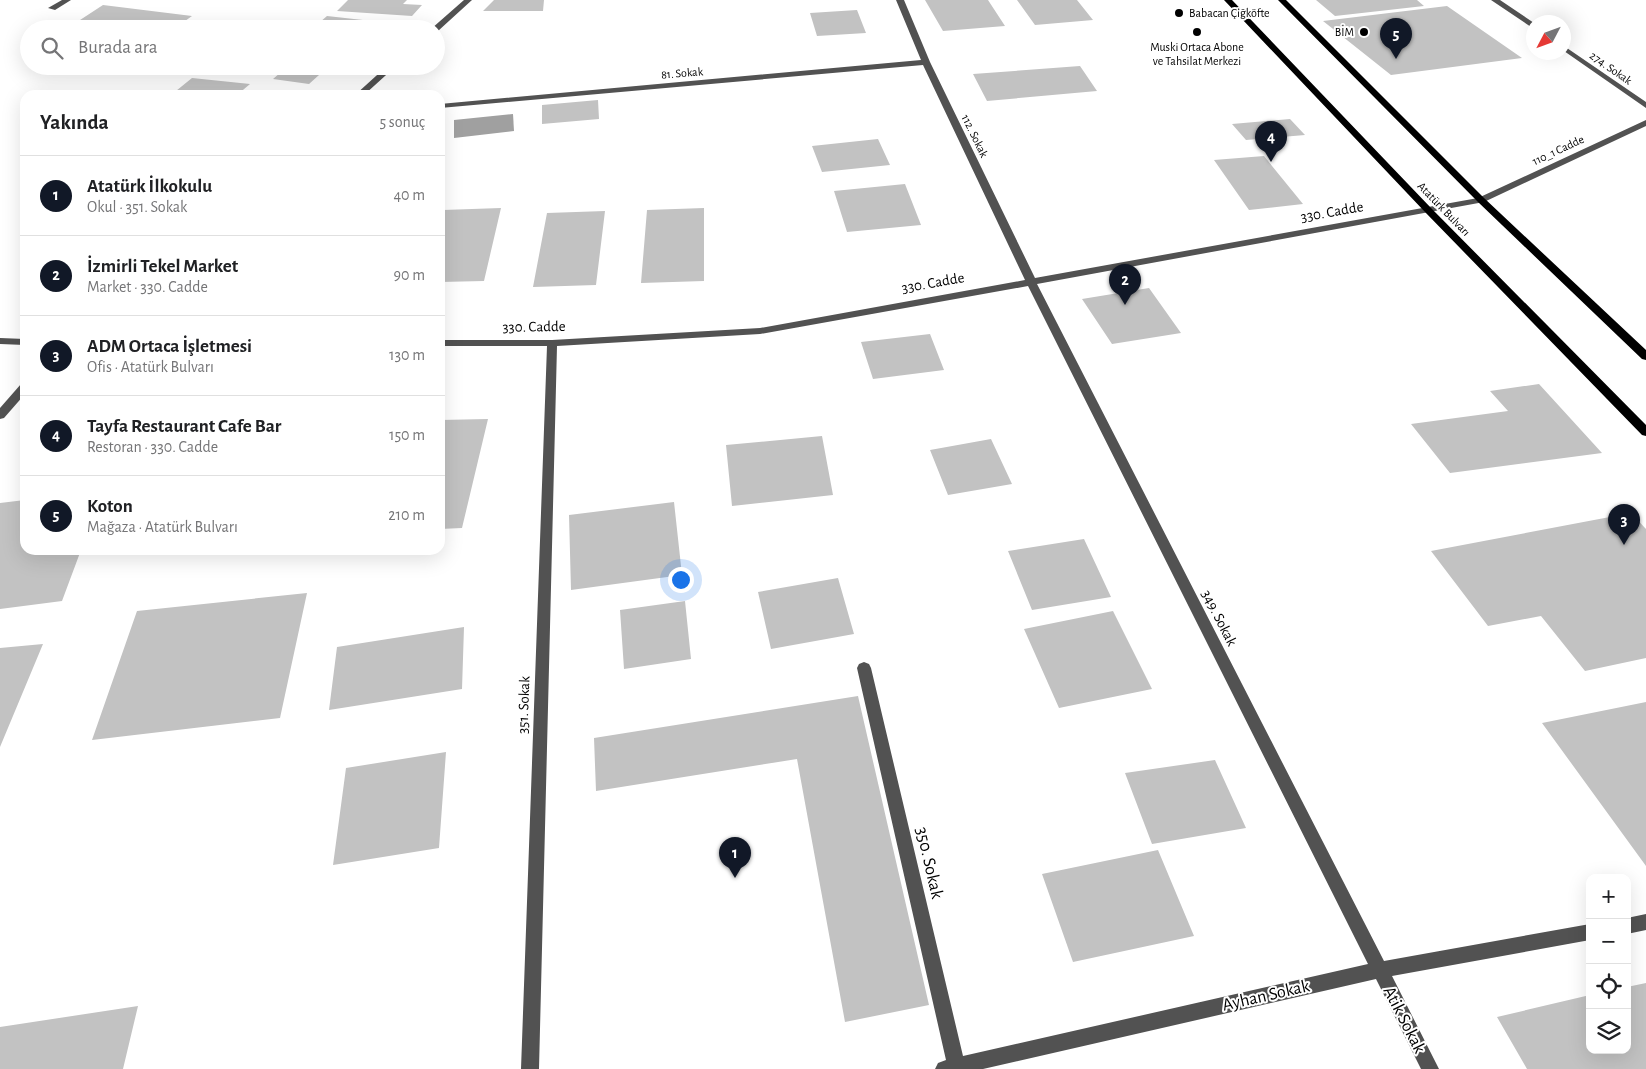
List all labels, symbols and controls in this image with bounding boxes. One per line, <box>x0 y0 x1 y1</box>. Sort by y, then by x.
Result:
marker: Babacan Çiğköfte <box>1173 7 1185 19</box>
place label: Babacan Çiğköfte <box>1189 7 1270 19</box>
north arrow <box>1526 15 1571 60</box>
pin: 5 <box>1380 18 1412 59</box>
search box <box>20 20 445 75</box>
place label: BİM <box>1335 25 1354 38</box>
marker: Muski Ortaca Abone ve Tahsilat Merkezi <box>1191 26 1203 38</box>
marker: BİM <box>1358 26 1370 38</box>
icon: search <box>38 34 66 62</box>
text: Burada ara <box>78 38 157 57</box>
place label: Muski Ortaca Abone ve Tahsilat Merkezi <box>1150 41 1244 67</box>
street label: 274. Sokak <box>1588 49 1635 87</box>
street label: 81. Sokak <box>661 65 704 81</box>
text: Yakında <box>40 112 109 133</box>
street label: 112. Sokak <box>960 113 991 160</box>
text: 5 sonuç <box>379 114 425 130</box>
pin: 4 <box>1255 121 1287 162</box>
street label: 110_1 Cadde <box>1530 133 1586 167</box>
text: Atatürk İlkokulu <box>87 177 212 196</box>
street label: Atatürk Bulvarı <box>1415 180 1473 238</box>
text: 1 <box>53 187 59 203</box>
text: 40 m <box>393 187 425 203</box>
text: Okul · 351. Sokak <box>87 199 187 215</box>
street label: 330. Cadde <box>1299 199 1365 225</box>
text: İzmirli Tekel Market <box>87 257 238 276</box>
pin: 2 <box>1109 264 1141 305</box>
text: 2 <box>52 267 60 283</box>
text: 90 m <box>394 267 425 283</box>
street label: 330. Cadde <box>900 270 966 296</box>
text: Market · 330. Cadde <box>87 279 208 295</box>
street label: 330. Cadde <box>502 319 566 335</box>
text: ADM Ortaca İşletmesi <box>87 337 252 356</box>
text: 3 <box>53 347 59 363</box>
text: 130 m <box>389 347 425 363</box>
text: Ofis · Atatürk Bulvarı <box>87 359 214 375</box>
text: Tayfa Restaurant Cafe Bar <box>87 417 281 436</box>
text: 4 <box>52 427 60 443</box>
text: 150 m <box>389 427 425 443</box>
text: Restoran · 330. Cadde <box>87 439 218 455</box>
text: Koton <box>87 497 133 516</box>
pin: 3 <box>1608 504 1640 545</box>
text: 5 <box>53 507 59 523</box>
text: 210 m <box>388 507 425 523</box>
text: Mağaza · Atatürk Bulvarı <box>87 519 238 535</box>
your location <box>668 567 694 593</box>
street label: 349. Sokak <box>1199 588 1240 649</box>
street label: 351. Sokak <box>515 676 533 734</box>
street label: 350. Sokak <box>912 825 946 901</box>
pin: 1 <box>719 837 751 878</box>
map controls <box>1586 874 1631 1054</box>
button: + <box>1586 874 1631 919</box>
button: − <box>1586 919 1631 964</box>
button: locate <box>1586 964 1631 1009</box>
street label: Ayhan Sokak <box>1221 977 1312 1015</box>
street label: Atik Sokak <box>1379 984 1429 1057</box>
button: layers <box>1586 1009 1631 1054</box>

